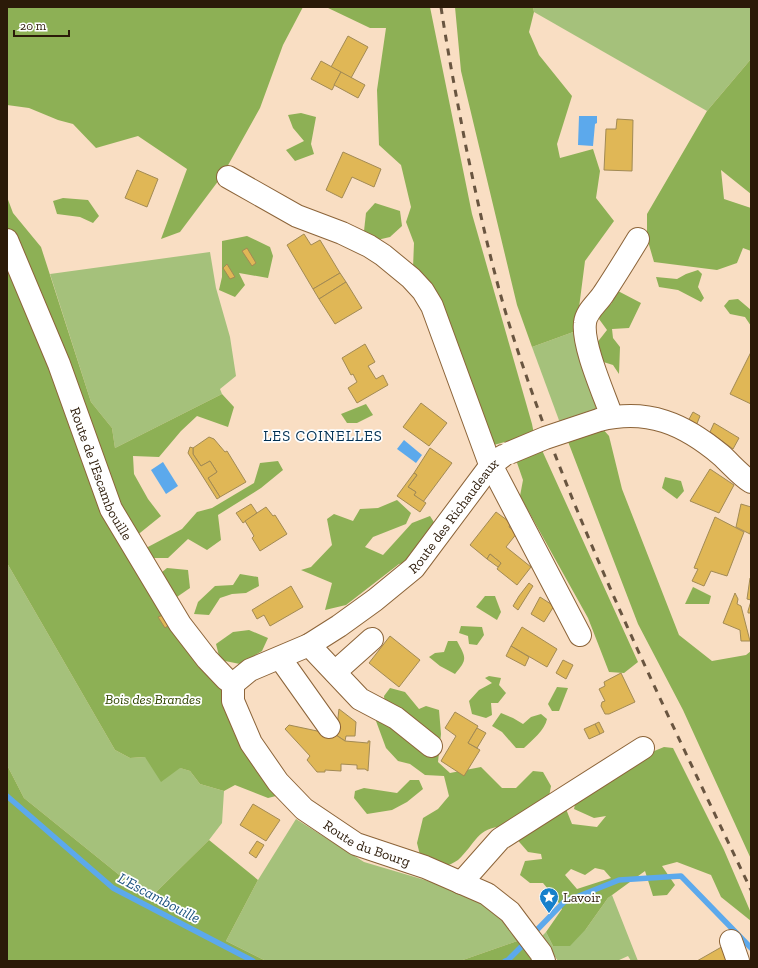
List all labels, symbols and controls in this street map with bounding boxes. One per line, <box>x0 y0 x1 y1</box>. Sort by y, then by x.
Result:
scale bar <box>14 12 69 38</box>
text: 20 m <box>20 19 47 33</box>
street label: Route de l'Escambouille <box>66 405 136 544</box>
district label: LES COINELLES <box>263 427 383 445</box>
street label: Route des Richaudeaux <box>406 455 502 578</box>
park label: Bois des Brandes <box>105 691 201 708</box>
street label: Route du Bourg <box>320 816 413 871</box>
water label: L'Escambouille <box>115 869 203 927</box>
place icon: Lavoir <box>538 886 560 914</box>
place label: Lavoir <box>563 889 601 906</box>

